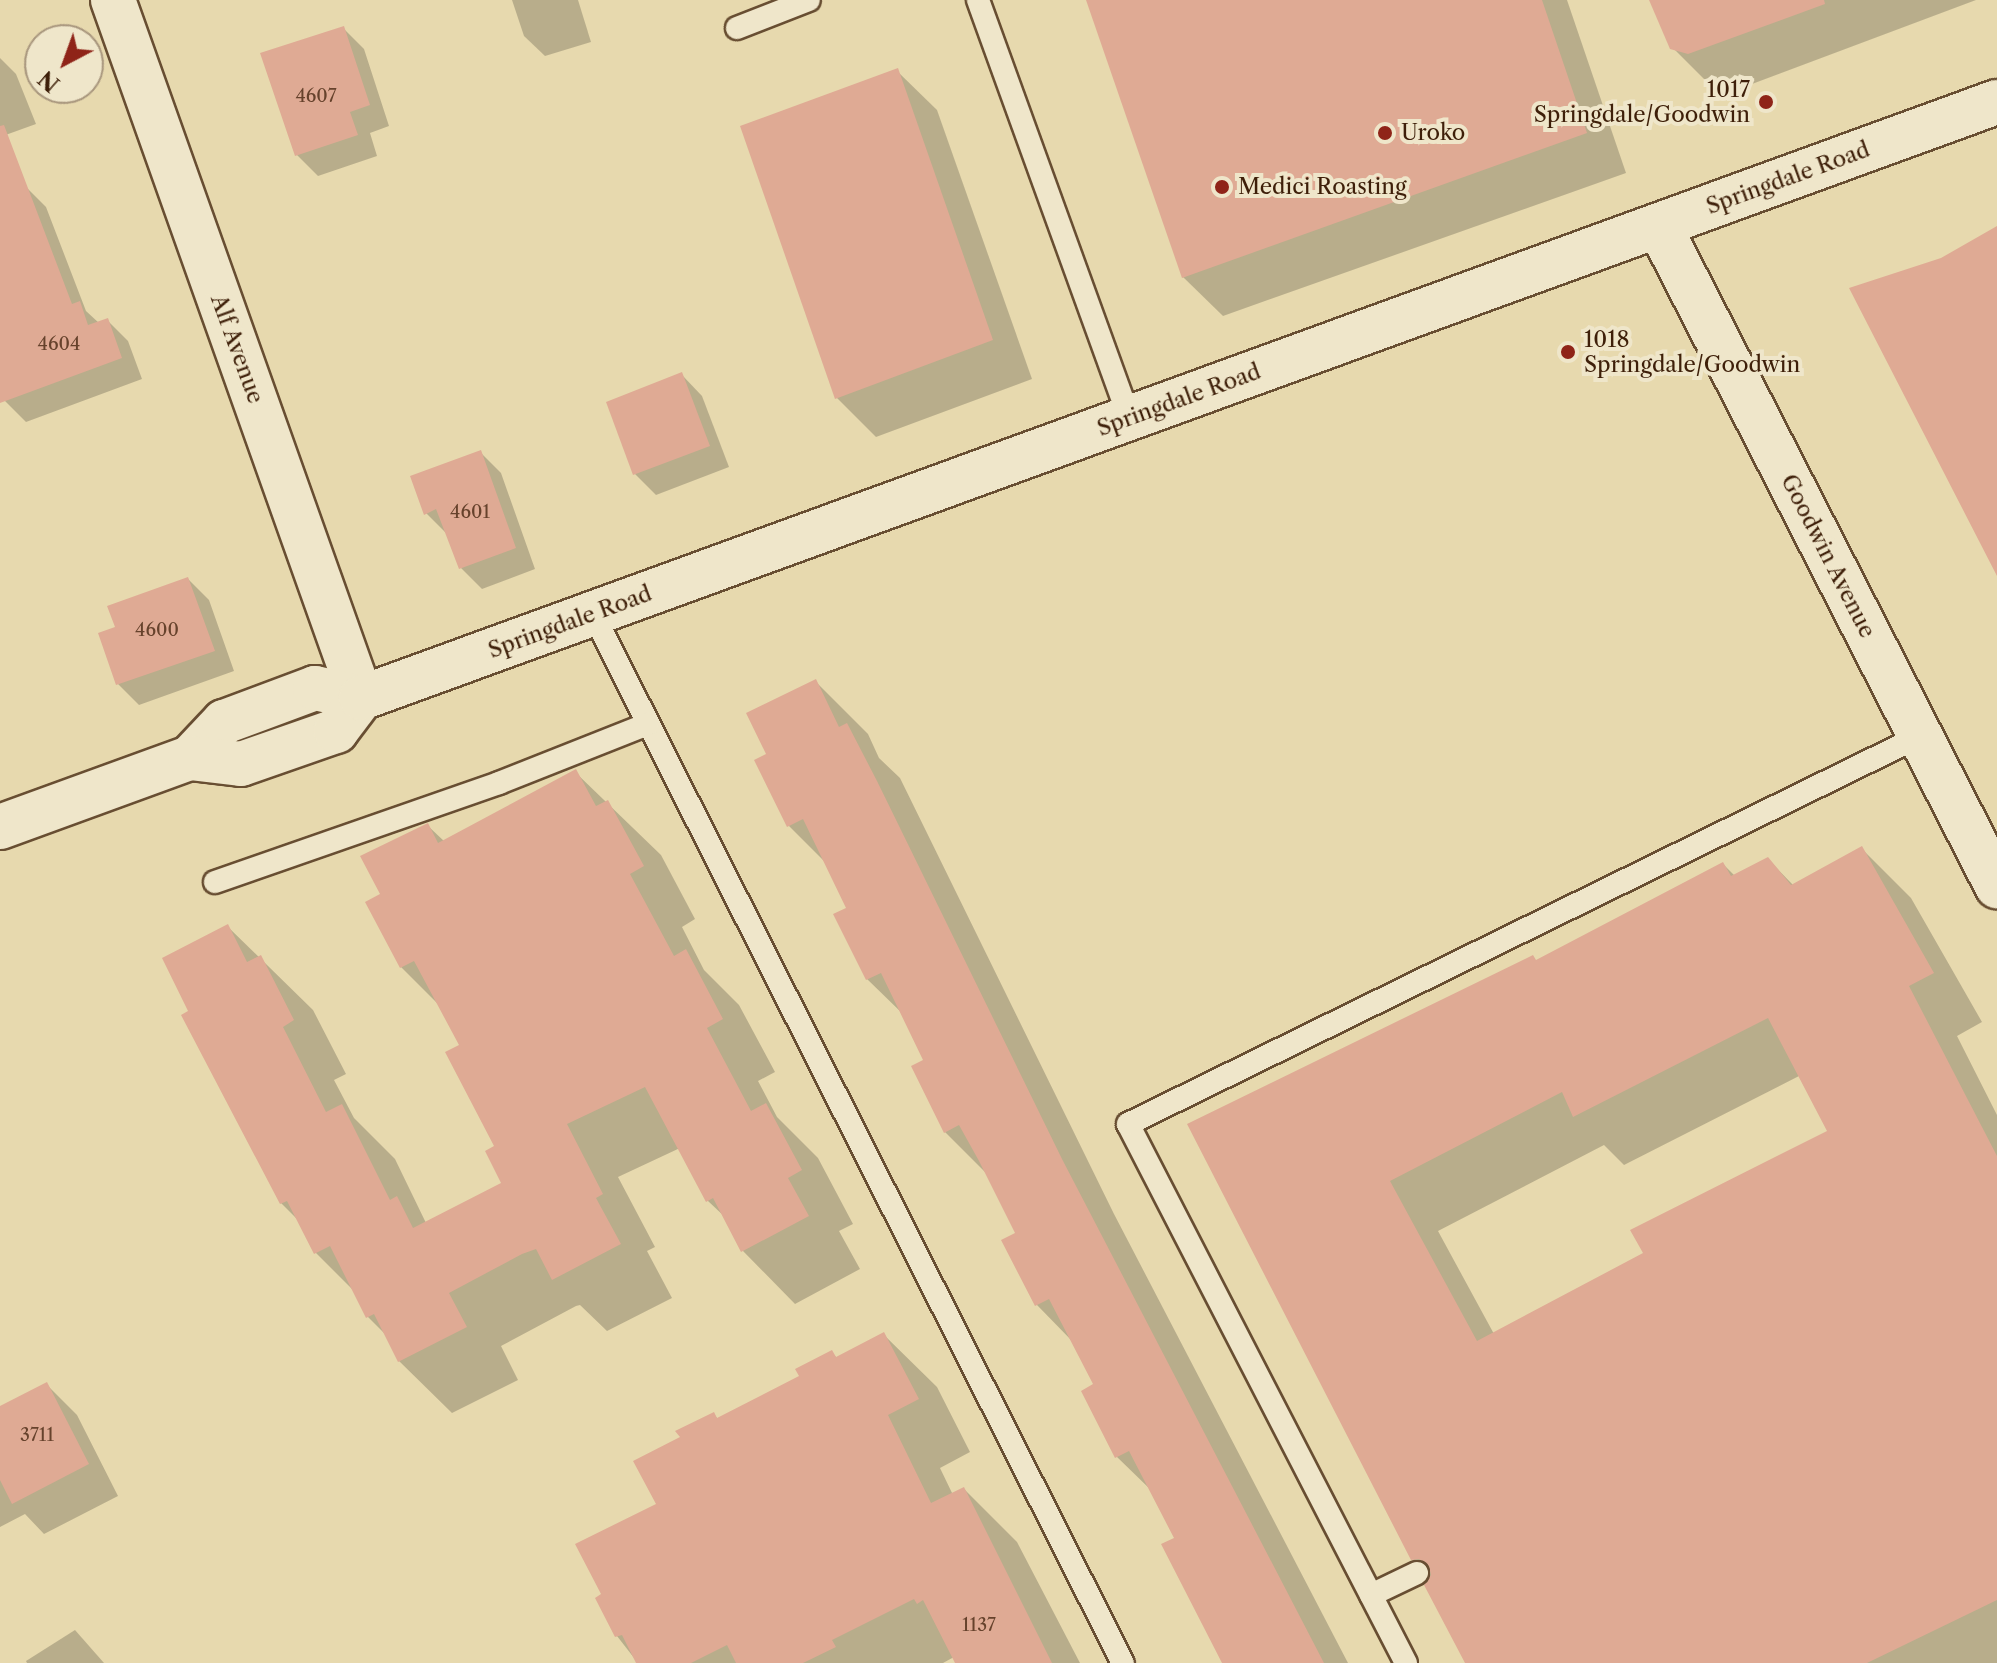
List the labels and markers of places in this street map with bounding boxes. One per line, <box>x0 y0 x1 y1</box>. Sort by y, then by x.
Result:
place label: 1017 Springdale/Goodwin <box>1534 76 1750 128</box>
marker: 1017 Springdale/Goodwin <box>1757 93 1775 111</box>
place label: Uroko <box>1401 120 1465 146</box>
marker: Uroko <box>1376 124 1394 142</box>
place label: Medici Roasting <box>1238 174 1407 200</box>
marker: Medici Roasting <box>1213 178 1231 196</box>
place label: 1018 Springdale/Goodwin <box>1584 326 1800 378</box>
marker: 1018 Springdale/Goodwin <box>1559 343 1577 361</box>

